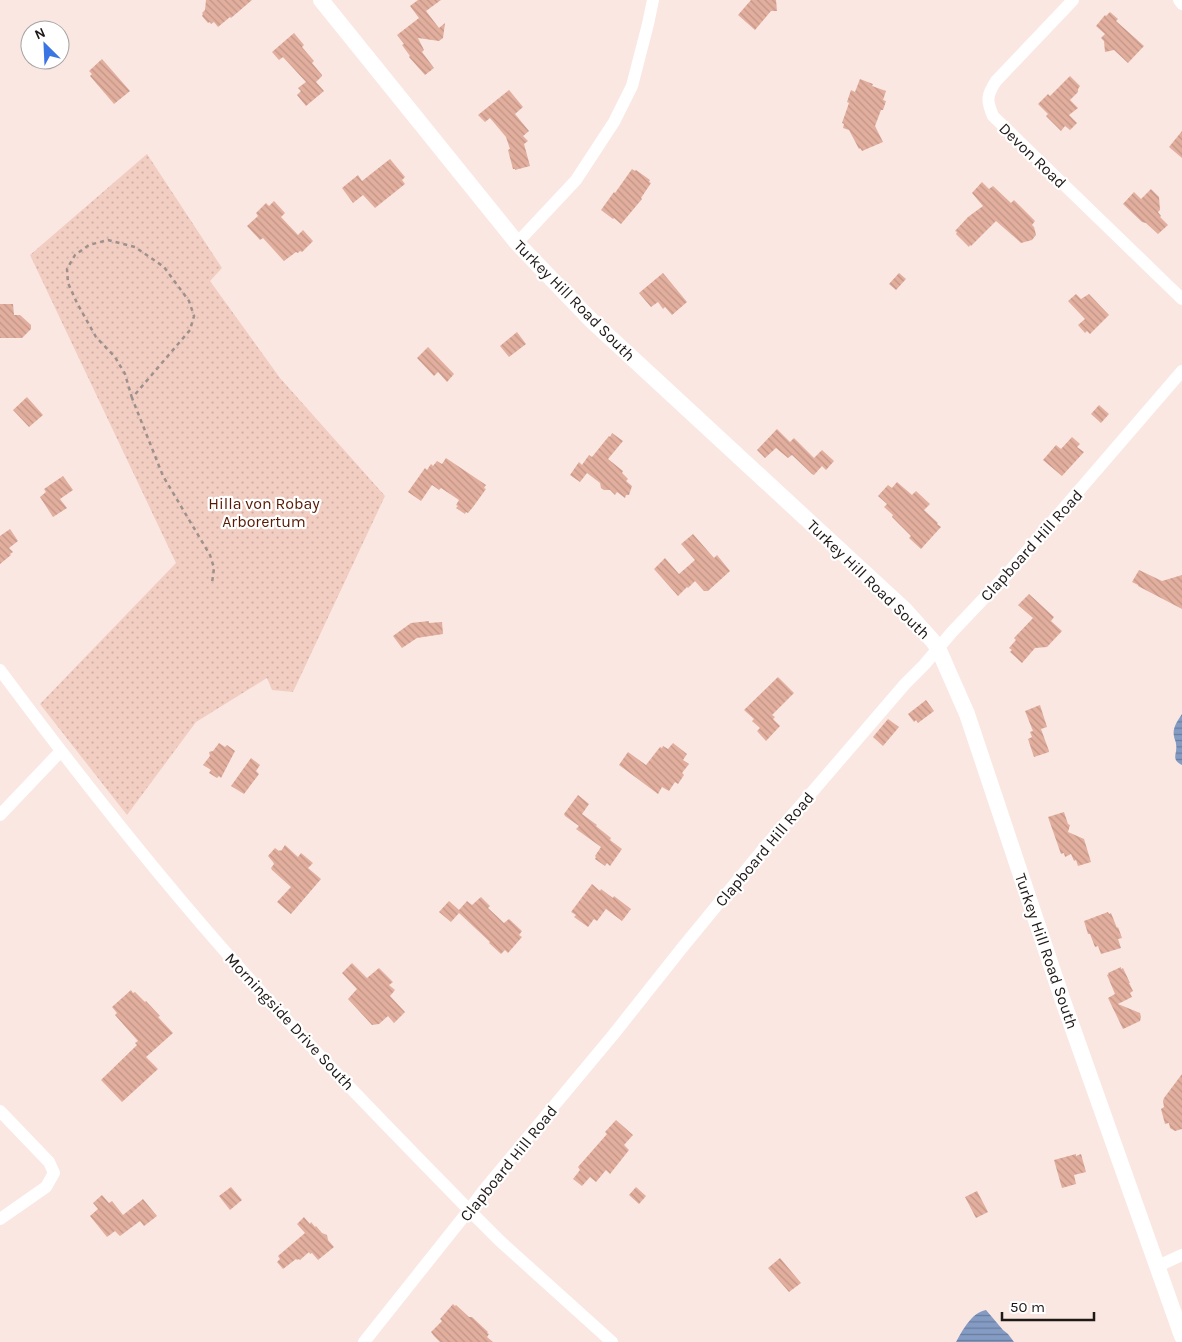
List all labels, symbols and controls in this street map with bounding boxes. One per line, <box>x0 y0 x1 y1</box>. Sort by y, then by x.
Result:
north arrow <box>20 20 70 70</box>
text: N <box>32 24 48 43</box>
street label: Devon Road <box>995 119 1070 192</box>
street label: Turkey Hill Road South <box>510 236 639 365</box>
street label: Clapboard Hill Road <box>976 486 1086 605</box>
park label: Hilla von Robay Arborertum <box>208 494 320 531</box>
street label: Turkey Hill Road South <box>803 516 934 643</box>
street label: Clapboard Hill Road <box>711 788 818 910</box>
street label: Turkey Hill Road South <box>1011 871 1082 1032</box>
street label: Morningside Drive South <box>221 949 358 1094</box>
street label: Clapboard Hill Road <box>456 1102 561 1225</box>
scale bar <box>1002 1290 1094 1322</box>
text: 50 m <box>1010 1298 1045 1316</box>

